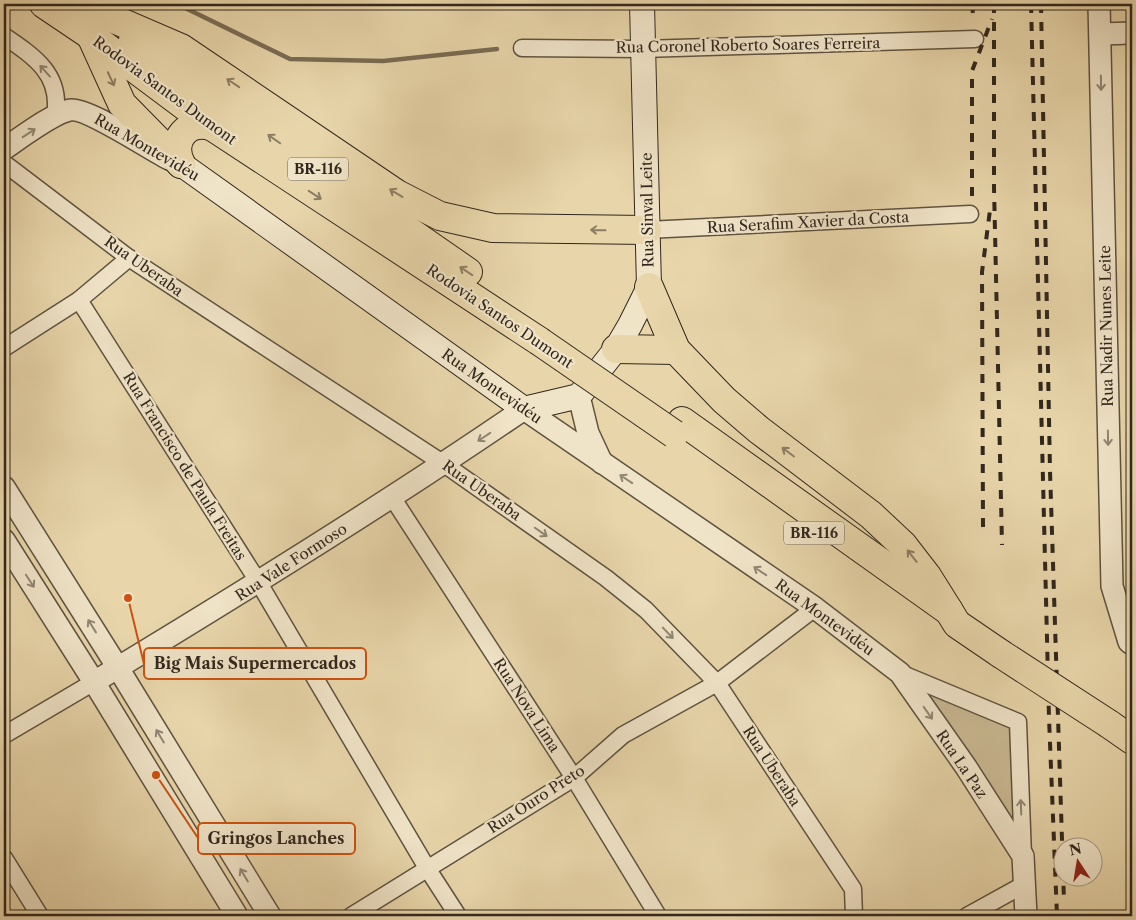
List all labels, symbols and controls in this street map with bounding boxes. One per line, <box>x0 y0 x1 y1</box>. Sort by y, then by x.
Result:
street label: Rodovia Santos Dumont <box>89 32 241 149</box>
street label: Rua Coronel Roberto Soares Ferreira <box>615 33 881 57</box>
one-way arrow <box>39 65 51 78</box>
one-way arrow <box>106 71 116 86</box>
one-way arrow <box>1097 75 1106 91</box>
one-way arrow <box>226 78 240 88</box>
street label: Rua Montevidéu <box>91 109 203 185</box>
one-way arrow <box>22 127 36 137</box>
one-way arrow <box>267 134 281 144</box>
street label: Rua Sinval Leite <box>636 152 658 268</box>
road number: BR-116 <box>288 157 348 180</box>
one-way arrow <box>390 188 404 198</box>
one-way arrow <box>308 190 322 200</box>
street label: Rua Serafim Xavier da Costa <box>706 207 910 237</box>
one-way arrow <box>591 225 607 234</box>
street label: Rua Uberaba <box>101 232 187 300</box>
street label: Rua Nadir Nunes Leite <box>1095 245 1117 407</box>
street label: Rodovia Santos Dumont <box>423 260 578 373</box>
one-way arrow <box>459 266 473 276</box>
street label: Rua Montevidéu <box>438 344 546 428</box>
street label: Rua Francisco de Paula Freitas <box>119 368 251 564</box>
one-way arrow <box>1104 430 1113 446</box>
one-way arrow <box>477 432 491 442</box>
one-way arrow <box>782 446 795 457</box>
street label: Rua Uberaba <box>439 456 525 524</box>
one-way arrow <box>619 474 633 484</box>
street label: Rua Vale Formoso <box>232 519 350 605</box>
road number: BR-116 <box>784 522 844 544</box>
one-way arrow <box>534 527 548 537</box>
one-way arrow <box>906 550 917 563</box>
one-way arrow <box>753 566 767 576</box>
one-way arrow <box>25 574 35 588</box>
street label: Rua Montevidéu <box>772 575 878 659</box>
one-way arrow <box>87 620 97 634</box>
one-way arrow <box>662 627 675 639</box>
callout: Big Mais Supermercados <box>144 648 366 679</box>
text: Big Mais Supermercados <box>154 653 356 673</box>
street label: Rua Nova Lima <box>490 654 565 756</box>
one-way arrow <box>923 705 933 719</box>
street label: Rua Uberaba <box>739 722 805 810</box>
street label: Rua La Paz <box>932 726 992 802</box>
one-way arrow <box>154 729 164 743</box>
street label: Rua Ouro Preto <box>484 761 588 837</box>
one-way arrow <box>1016 800 1026 816</box>
callout: Gringos Lanches <box>198 823 355 854</box>
text: Gringos Lanches <box>208 828 344 848</box>
north arrow <box>1054 838 1104 888</box>
text: N <box>1067 839 1083 859</box>
one-way arrow <box>239 868 249 882</box>

